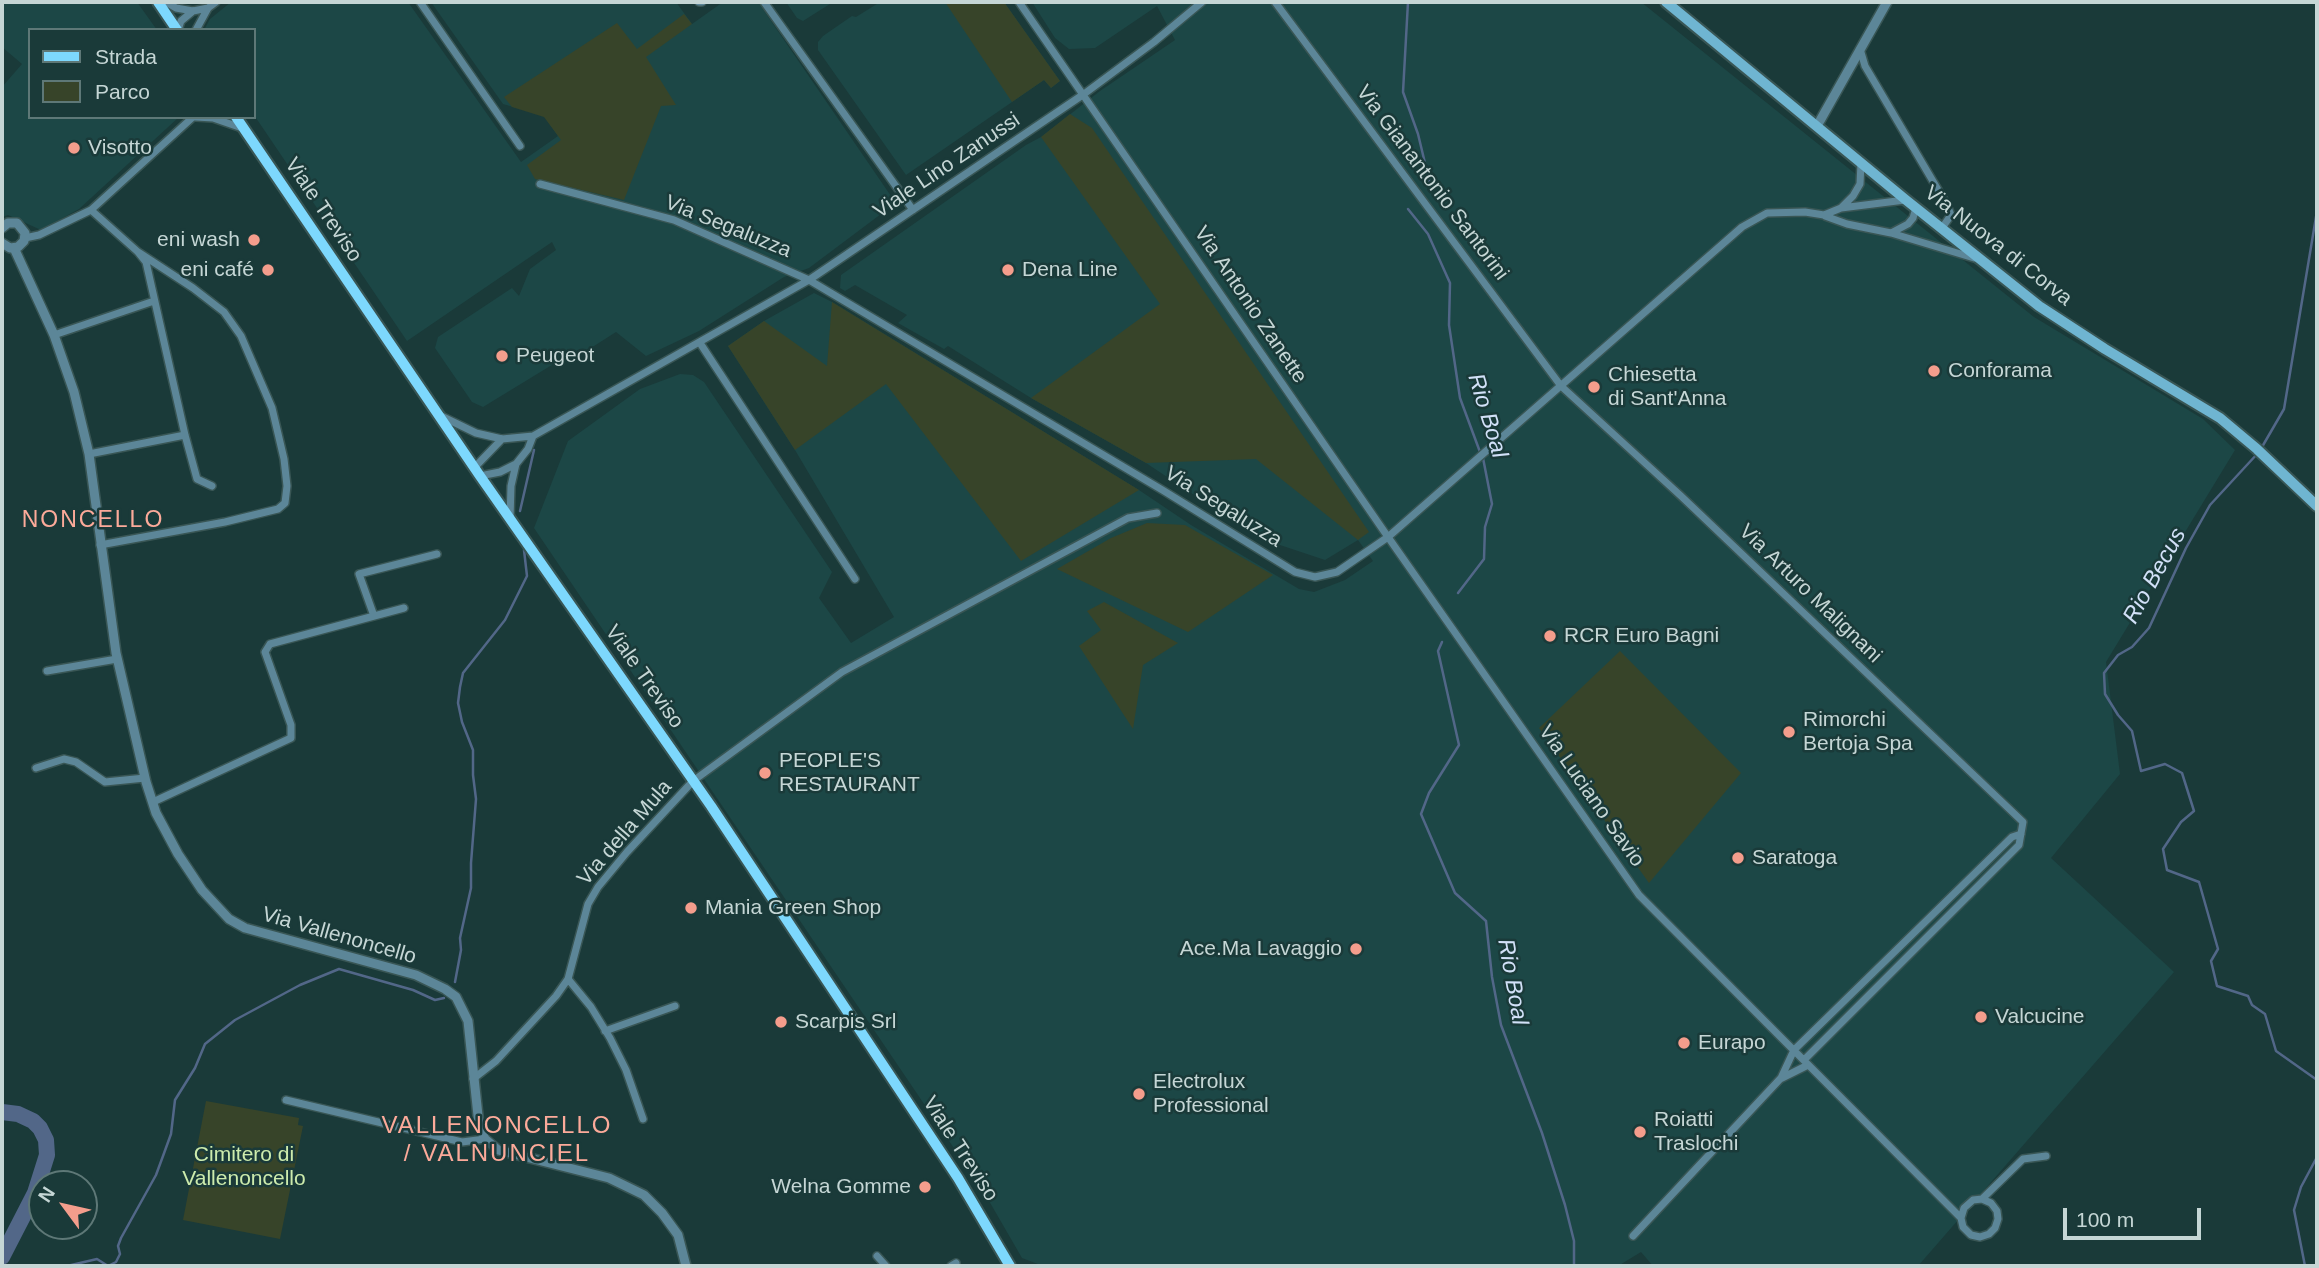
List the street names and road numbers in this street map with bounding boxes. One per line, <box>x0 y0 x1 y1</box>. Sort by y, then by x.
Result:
street label: Via Gianantonio Santorini <box>1350 80 1514 286</box>
street label: Viale Lino Zanussi <box>869 108 1025 224</box>
street label: Viale Treviso <box>279 153 367 267</box>
street label: Via Nuova di Corva <box>1919 180 2077 312</box>
street label: Via Segaluzza <box>661 190 795 264</box>
street label: Via Antonio Zanette <box>1188 222 1312 388</box>
street label: Via Segaluzza <box>1160 461 1286 553</box>
street label: Via Arturo Malignani <box>1733 519 1887 669</box>
street label: Viale Treviso <box>599 621 689 733</box>
street label: Via Luciano Savio <box>1533 720 1649 872</box>
street label: Via della Mula <box>572 775 678 891</box>
street label: Via Vallenoncello <box>259 902 419 970</box>
street label: Viale Treviso <box>917 1092 1003 1206</box>

